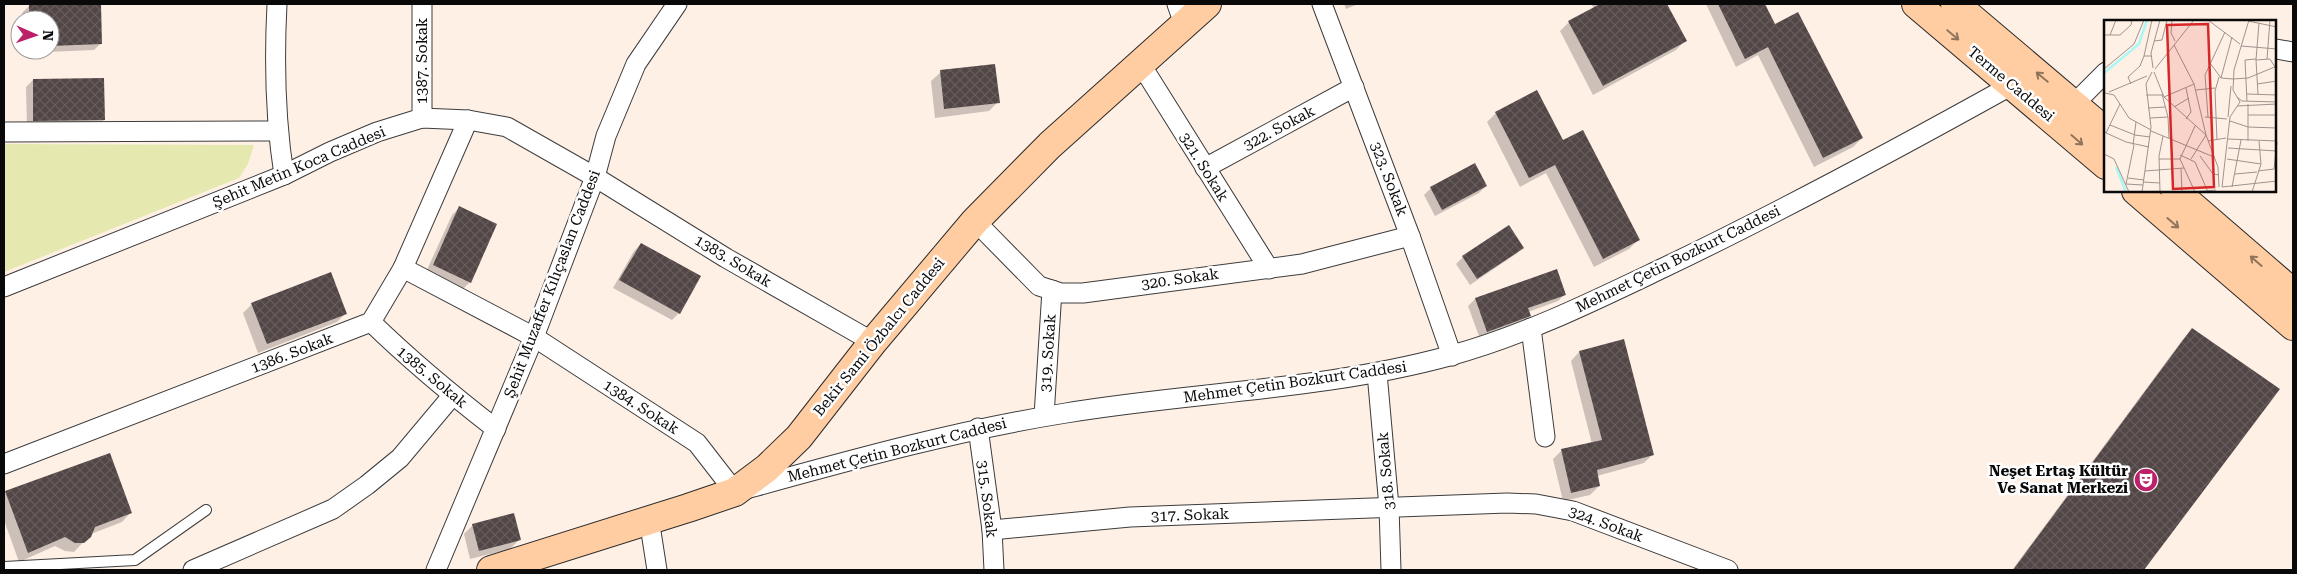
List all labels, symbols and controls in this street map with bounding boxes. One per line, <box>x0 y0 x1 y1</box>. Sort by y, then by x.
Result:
north arrow <box>10 10 60 60</box>
street label: 1387. Sokak <box>413 17 431 104</box>
inset map <box>2104 20 2277 192</box>
one-way arrow <box>1946 29 1959 40</box>
text: N <box>40 30 56 41</box>
street label: Terme Caddesi <box>1964 43 2058 126</box>
one-way arrow <box>2036 72 2049 83</box>
street label: 322. Sokak <box>1240 101 1318 154</box>
street label: Şehit Metin Koca Caddesi <box>210 122 388 212</box>
street label: 321. Sokak <box>1176 129 1233 205</box>
one-way arrow <box>2070 135 2083 146</box>
street label: 323. Sokak <box>1367 139 1412 219</box>
street label: Şehit Muzaffer Kılıçaslan Caddesi <box>500 167 604 400</box>
street label: Mehmet Çetin Bozkurt Caddesi <box>1573 201 1783 316</box>
one-way arrow <box>2166 217 2179 228</box>
street label: 1383. Sokak <box>691 231 775 291</box>
street label: Bekir Sami Özbalcı Caddesi <box>810 254 949 420</box>
one-way arrow <box>2250 255 2263 266</box>
street label: 320. Sokak <box>1140 265 1220 293</box>
street label: 319. Sokak <box>1036 313 1060 393</box>
street label: 1386. Sokak <box>248 329 336 377</box>
street label: 1385. Sokak <box>393 342 471 412</box>
street label: Mehmet Çetin Bozkurt Caddesi <box>1182 357 1408 407</box>
street label: 1384. Sokak <box>600 376 683 438</box>
street label: Mehmet Çetin Bozkurt Caddesi <box>786 414 1009 486</box>
street label: 318. Sokak <box>1374 431 1398 511</box>
street label: 315. Sokak <box>973 459 1001 539</box>
place label: Neşet Ertaş Kültür Ve Sanat Merkezi <box>1989 462 2128 497</box>
theatre icon: Neşet Ertaş Kültür Ve Sanat Merkezi <box>2133 467 2159 493</box>
street label: 324. Sokak <box>1566 502 1646 546</box>
street label: 317. Sokak <box>1151 505 1230 525</box>

